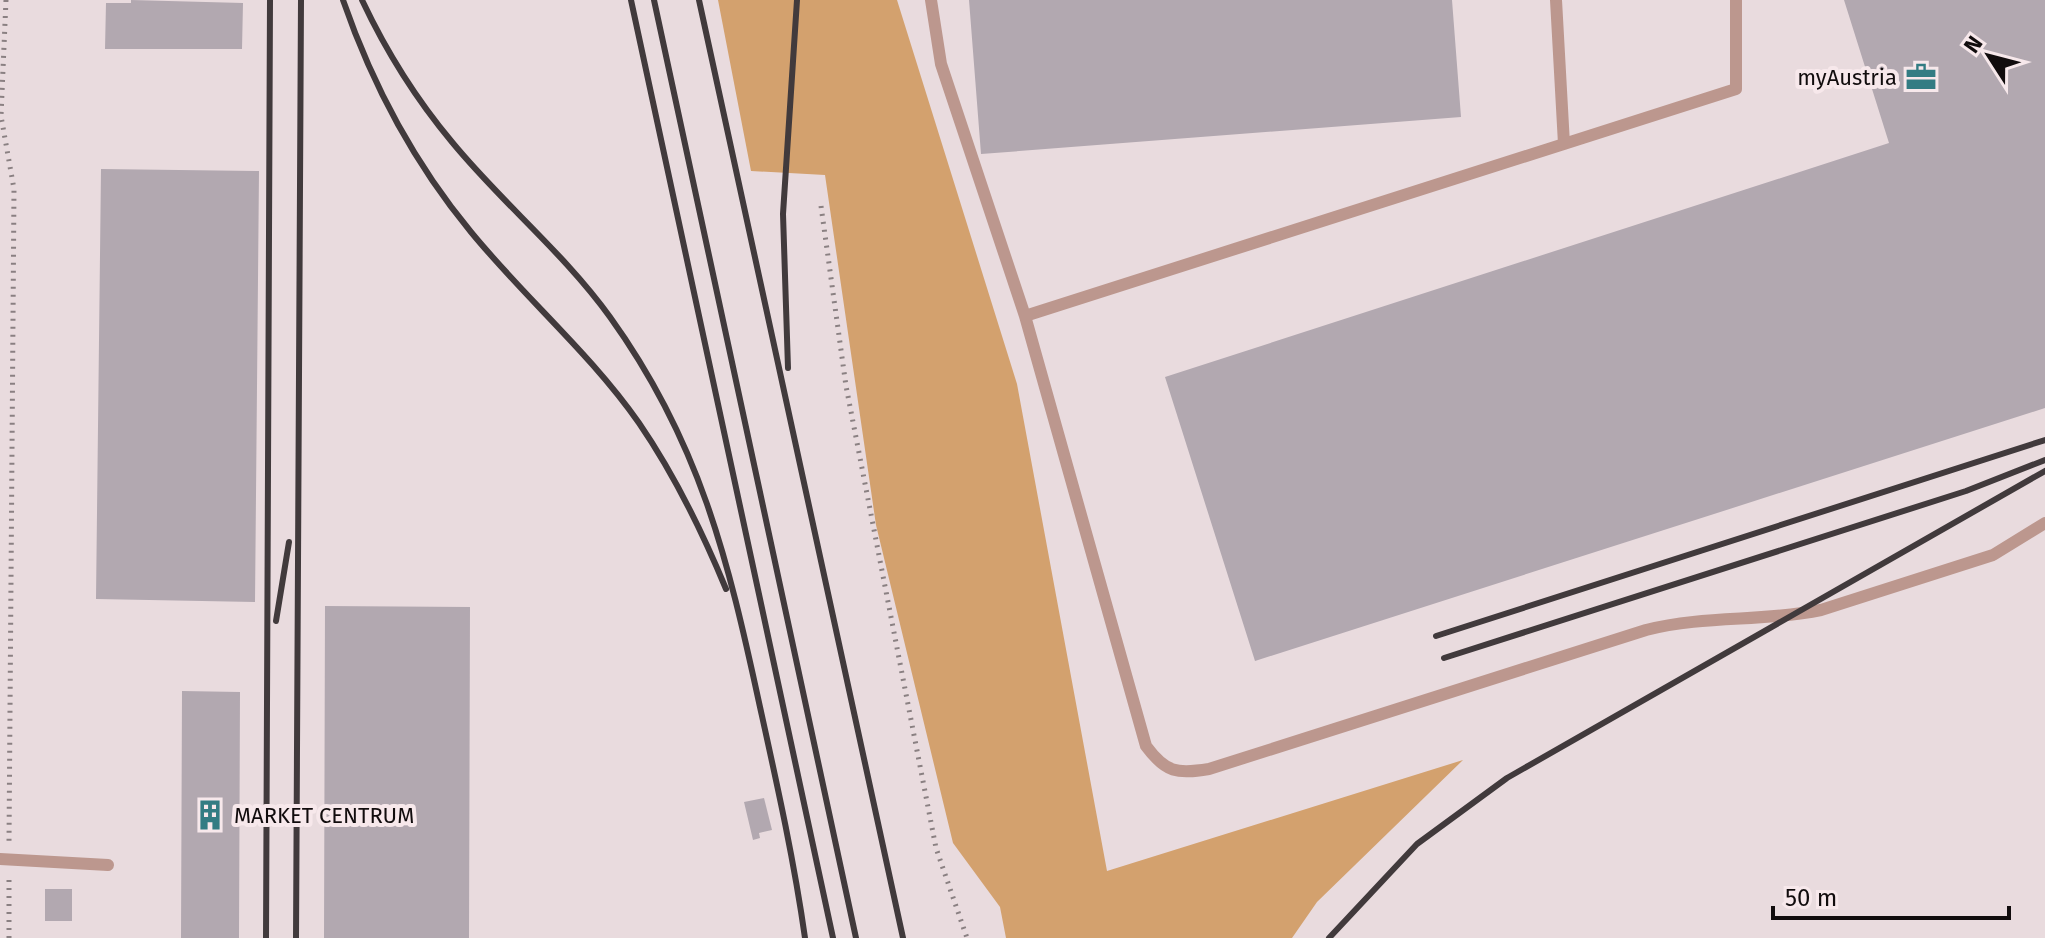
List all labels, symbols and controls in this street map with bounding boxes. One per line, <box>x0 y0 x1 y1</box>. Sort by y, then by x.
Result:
north arrow <box>1949 16 2029 96</box>
text: N <box>1958 31 1988 58</box>
office icon: myAustria <box>1904 60 1938 94</box>
place label: myAustria <box>1797 64 1897 91</box>
building icon: MARKET CENTRUM <box>193 798 227 832</box>
place label: MARKET CENTRUM <box>234 802 414 829</box>
scale bar <box>1773 870 2009 920</box>
text: 50 m <box>1785 884 1837 912</box>

